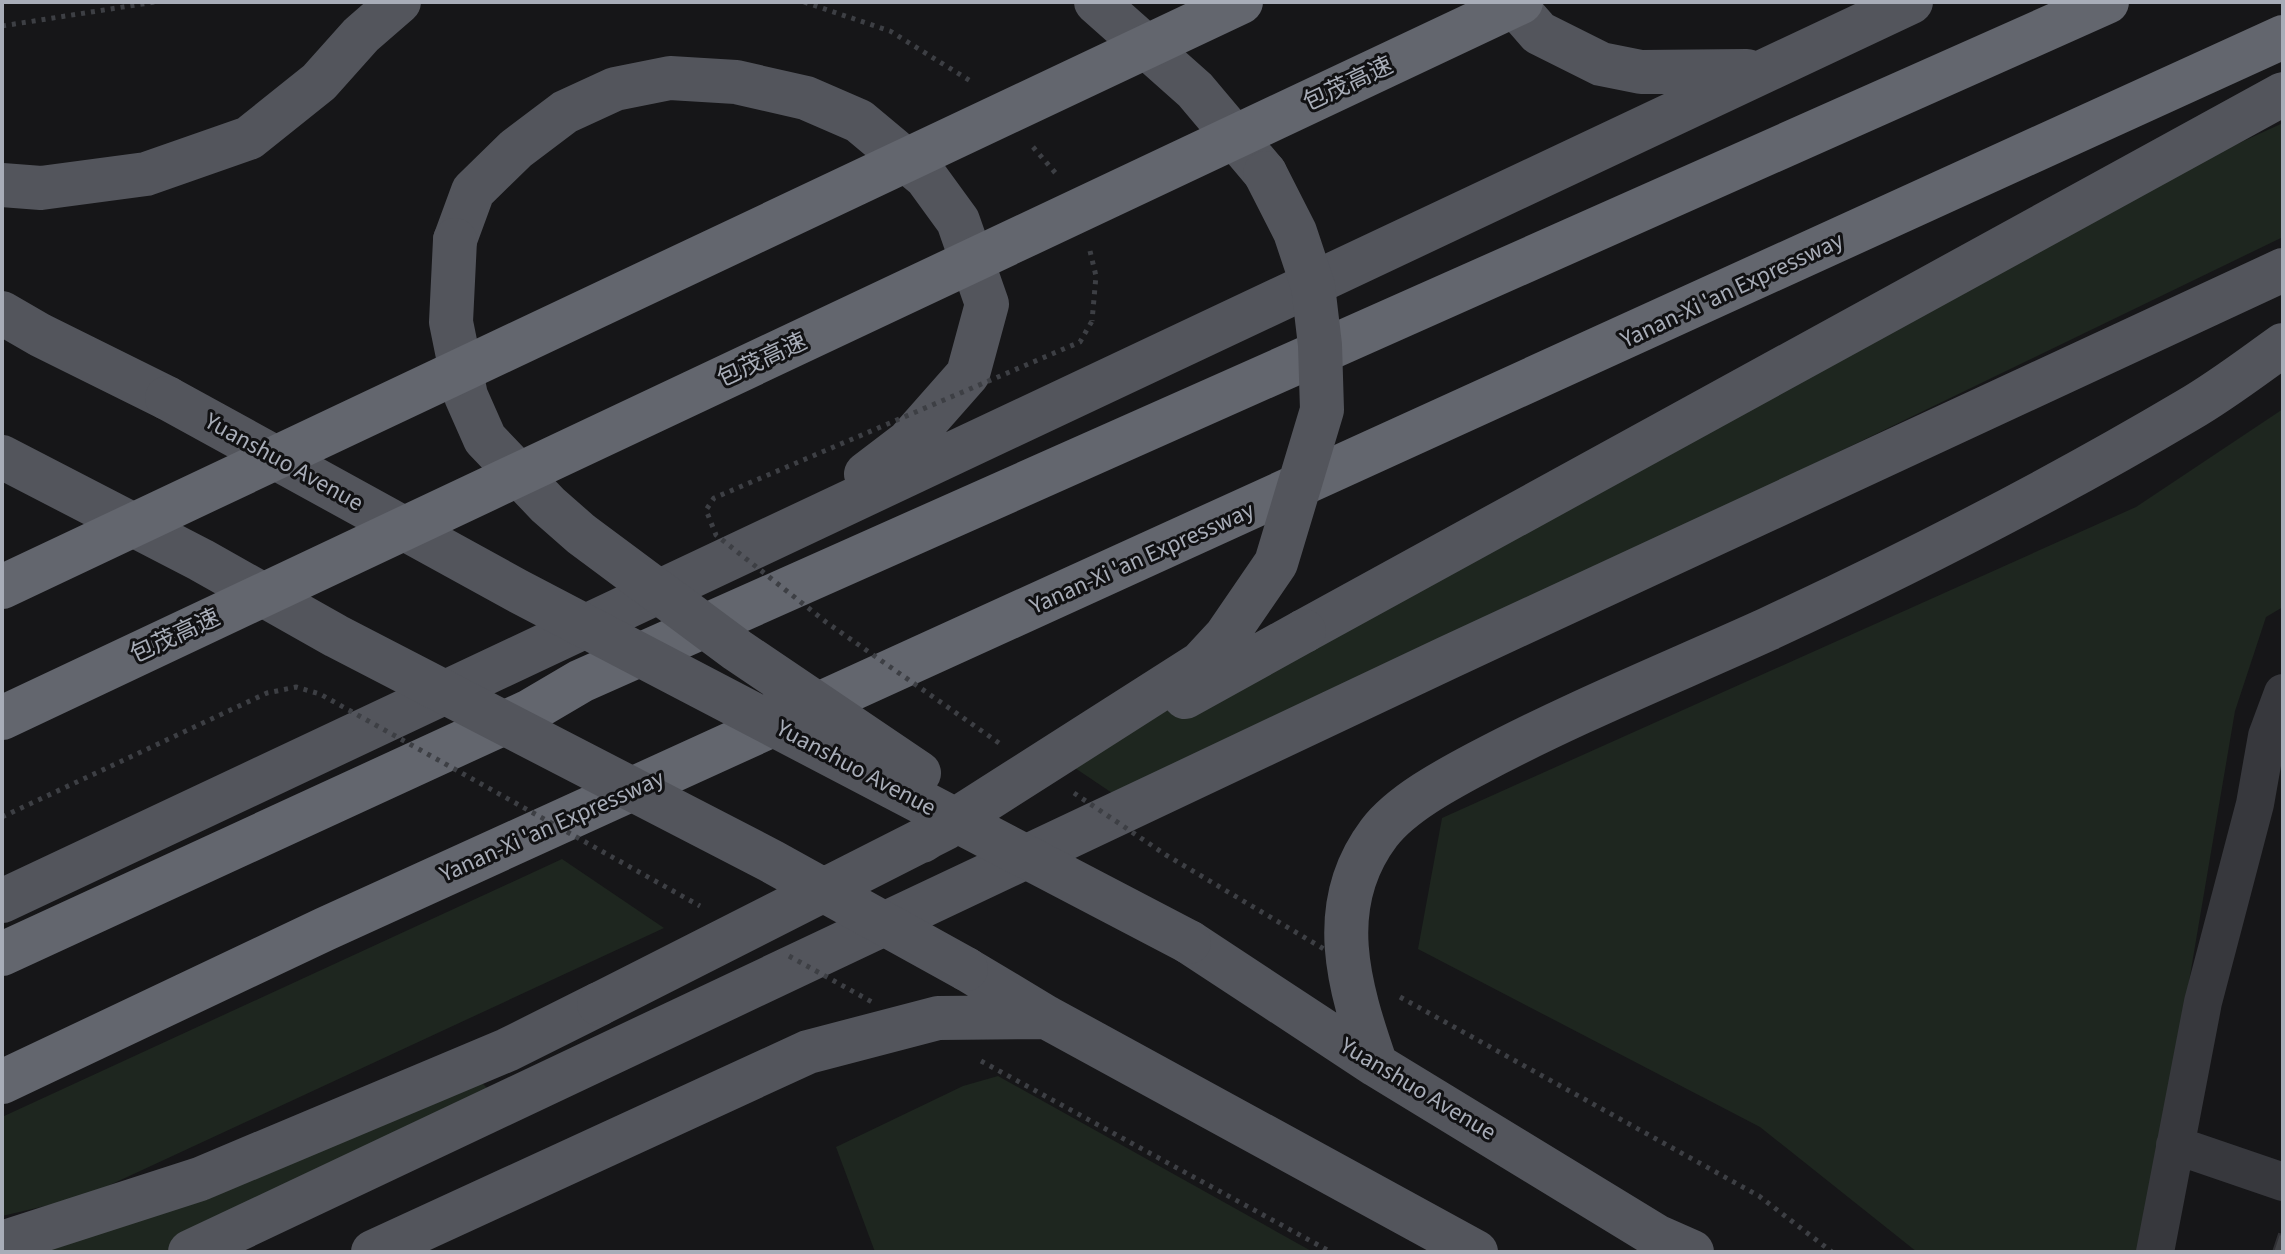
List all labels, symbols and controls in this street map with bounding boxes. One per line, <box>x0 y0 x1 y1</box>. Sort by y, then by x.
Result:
street label: 包茂高速 <box>1297 48 1399 120</box>
street label: Yanan-Xi 'an Expressway <box>1614 223 1849 358</box>
street label: 包茂高速 <box>711 324 813 396</box>
street label: Yuanshuo Avenue <box>197 403 370 520</box>
street label: Yanan-Xi 'an Expressway <box>1023 493 1260 624</box>
street label: 包茂高速 <box>124 600 226 672</box>
street label: Yuanshuo Avenue <box>769 711 942 825</box>
street label: Yanan-Xi 'an Expressway <box>433 761 670 892</box>
street label: Yuanshuo Avenue <box>1332 1028 1503 1150</box>

